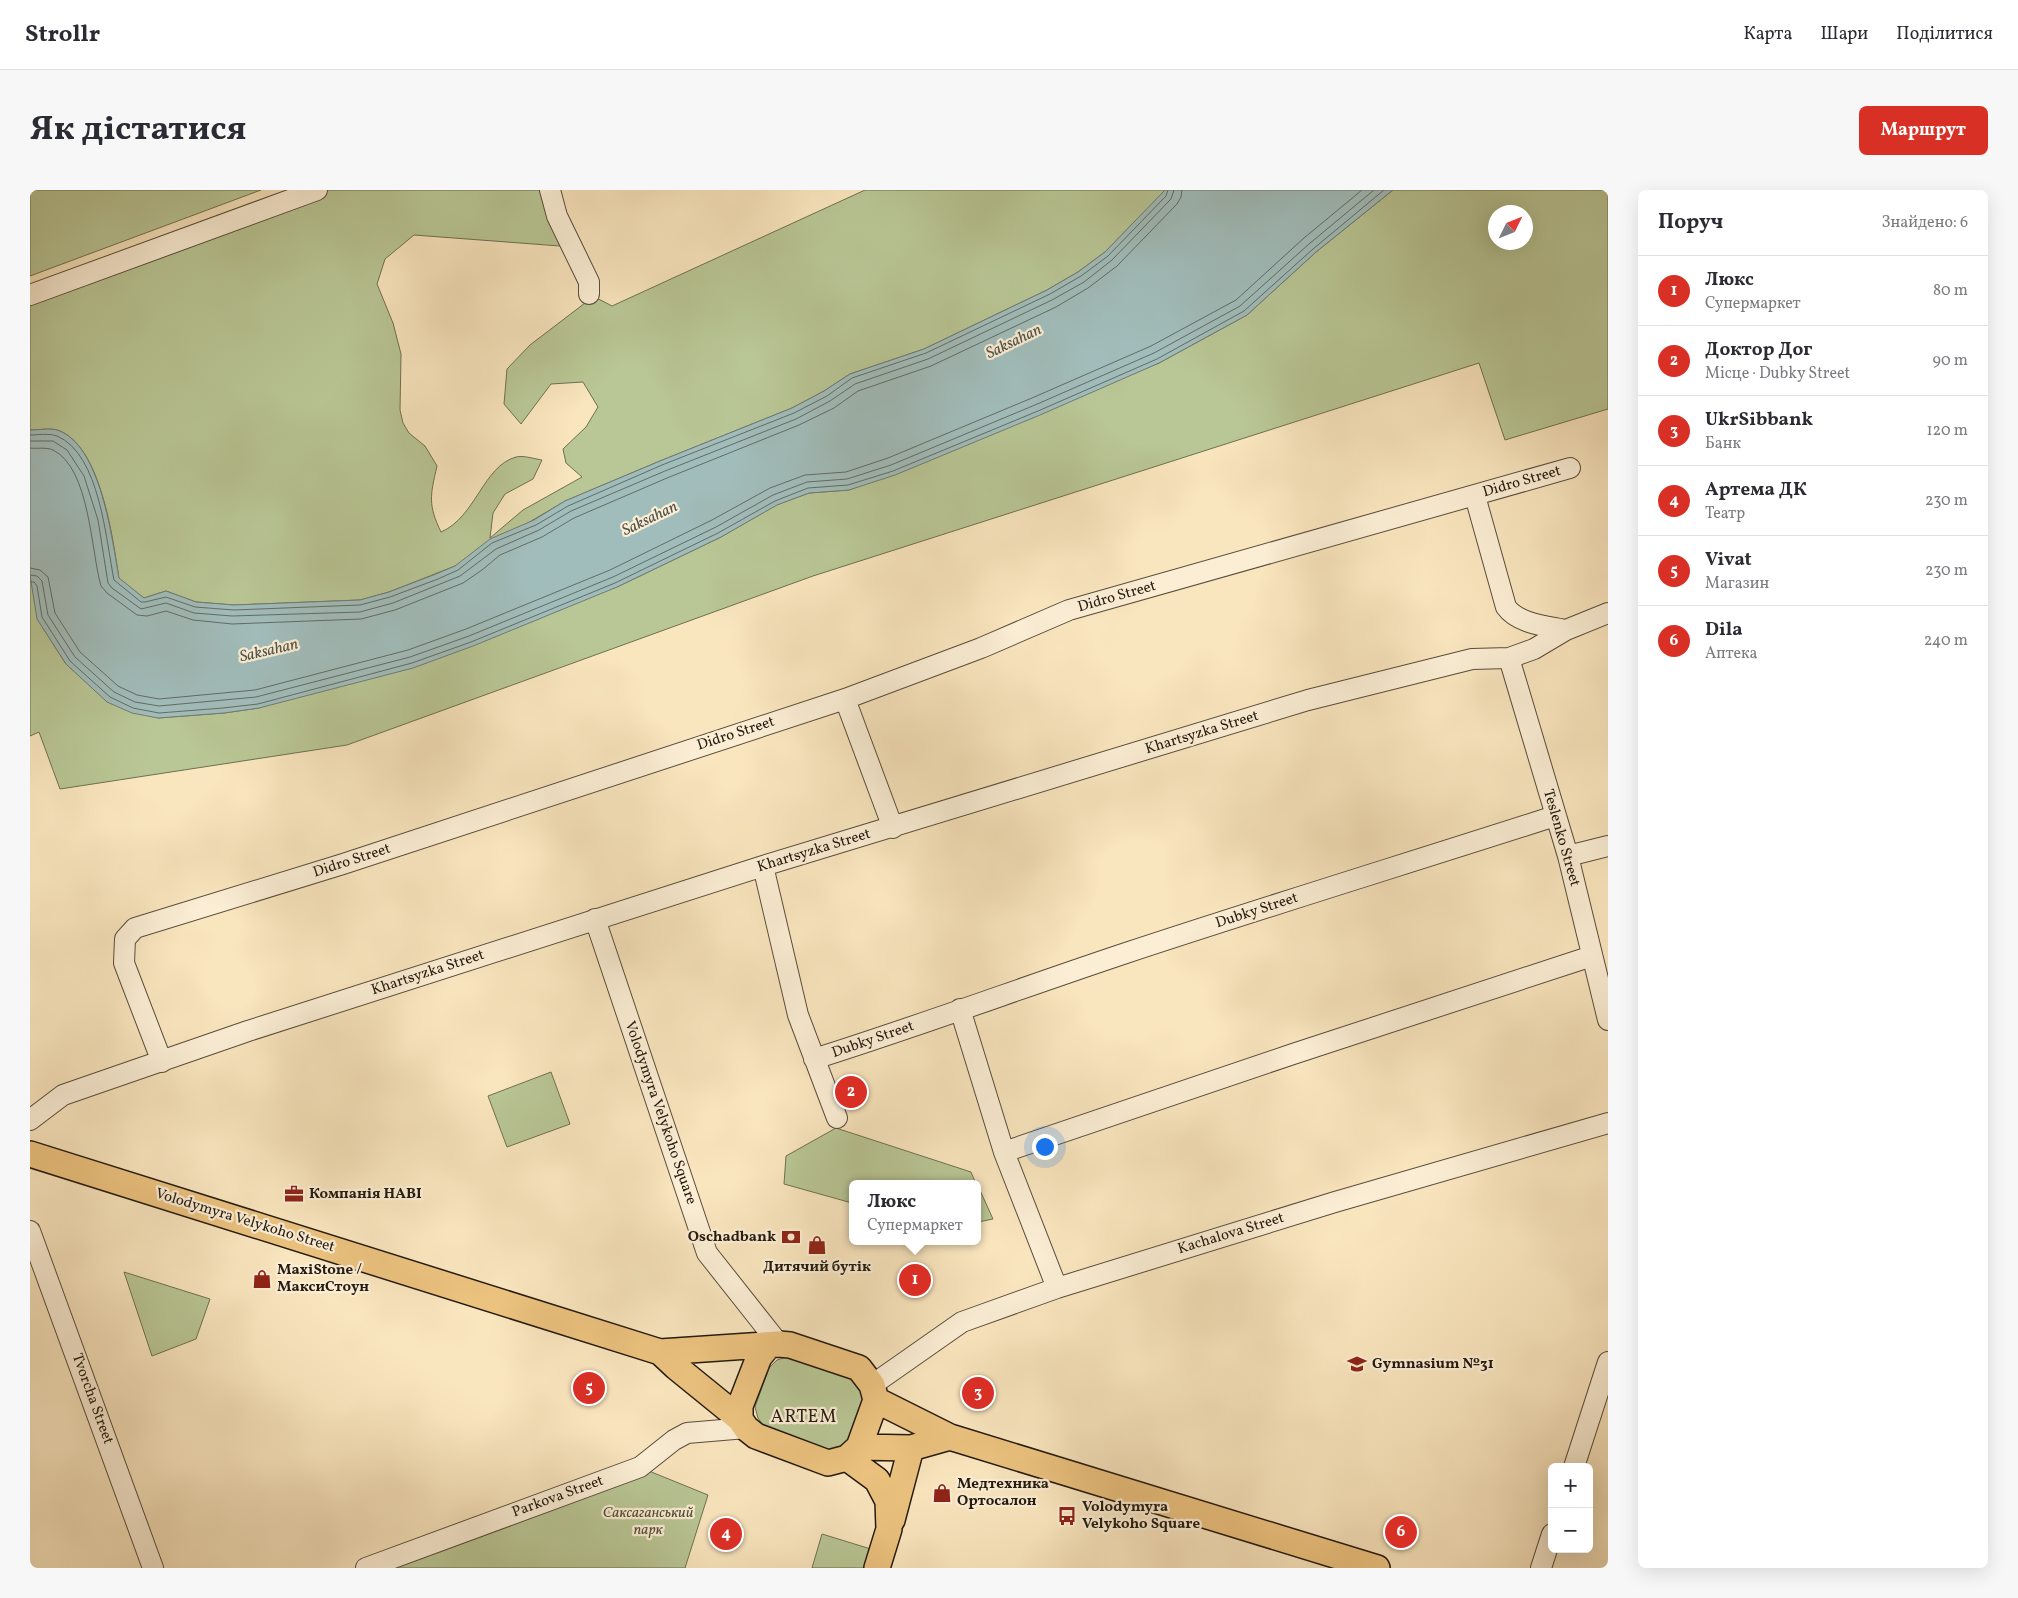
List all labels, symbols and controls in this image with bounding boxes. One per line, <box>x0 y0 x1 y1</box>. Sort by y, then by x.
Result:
text: Strollr <box>25 18 100 52</box>
text: Карта <box>1744 22 1792 47</box>
text: Шари <box>1820 22 1868 47</box>
text: Поділитися <box>1896 22 1993 47</box>
text: Як дістатися <box>30 106 246 154</box>
button: Маршрут <box>1859 106 1988 155</box>
north arrow <box>1488 205 1533 250</box>
text: Поруч <box>1658 208 1723 237</box>
text: Знайдено: 6 <box>1881 212 1968 234</box>
text: Люкс <box>1705 267 1754 293</box>
text: 1 <box>1671 280 1677 302</box>
text: 80 m <box>1933 280 1968 302</box>
text: Супермаркет <box>1705 293 1801 315</box>
water label: Saksahan <box>982 319 1046 365</box>
text: Доктор Дог <box>1705 337 1813 363</box>
text: 2 <box>1670 350 1678 372</box>
text: 90 m <box>1932 350 1968 372</box>
text: Місце · Dubky Street <box>1705 363 1850 385</box>
text: UkrSibbank <box>1705 407 1813 433</box>
text: 3 <box>1670 420 1678 442</box>
text: 120 m <box>1926 420 1968 442</box>
text: Банк <box>1705 433 1741 455</box>
street label: Didro Street <box>1480 461 1564 503</box>
text: Артема ДК <box>1705 477 1807 503</box>
text: 4 <box>1669 490 1679 512</box>
text: 230 m <box>1925 490 1968 512</box>
water label: Saksahan <box>618 496 682 542</box>
text: Театр <box>1705 503 1745 525</box>
text: Vivat <box>1705 547 1752 573</box>
text: 5 <box>1670 560 1678 582</box>
text: 230 m <box>1925 560 1968 582</box>
text: Магазин <box>1705 573 1769 595</box>
street label: Didro Street <box>1075 576 1159 618</box>
text: Dila <box>1705 617 1743 643</box>
text: 6 <box>1670 630 1678 652</box>
text: 240 m <box>1924 630 1968 652</box>
water label: Saksahan <box>238 634 300 668</box>
text: Аптека <box>1705 643 1758 665</box>
street label: Khartsyzka Street <box>1143 706 1261 760</box>
street label: Didro Street <box>694 712 778 756</box>
street label: Teslenko Street <box>1537 787 1585 889</box>
street label: Khartsyzka Street <box>755 824 873 878</box>
street label: Didro Street <box>310 839 394 883</box>
street label: Dubky Street <box>1213 888 1301 934</box>
street label: Khartsyzka Street <box>369 945 487 1001</box>
street label: Dubky Street <box>829 1016 917 1064</box>
street label: Volodymyra Velykoho Square <box>619 1018 701 1208</box>
pin: 2 <box>835 1073 867 1111</box>
your location <box>1032 1134 1058 1160</box>
popup <box>849 1180 981 1245</box>
office icon: Компанія НАВІ <box>283 1183 305 1205</box>
street label: Volodymyra Velykoho Street <box>153 1184 337 1258</box>
place label: Компанія НАВІ <box>309 1184 422 1205</box>
text: Люкс <box>867 1189 916 1215</box>
street label: Kachalova Street <box>1175 1208 1287 1260</box>
text: Супермаркет <box>867 1215 963 1237</box>
bank icon: Oschadbank <box>780 1226 802 1248</box>
place label: Oschadbank <box>688 1227 776 1248</box>
shop icon: Дитячий бутік <box>806 1234 828 1256</box>
place label: Дитячий бутік <box>763 1257 871 1278</box>
place label: MaxiStone / МаксиСтоун <box>277 1260 369 1298</box>
pin: 1 <box>899 1261 931 1299</box>
shop icon: MaxiStone / МаксиСтоун <box>251 1268 273 1290</box>
street label: Tvorcha Street <box>66 1351 118 1447</box>
school or university icon: Gymnasium №31 <box>1346 1353 1368 1375</box>
place label: Gymnasium №31 <box>1372 1354 1494 1375</box>
pin: 5 <box>573 1369 605 1407</box>
pin: 3 <box>962 1374 994 1412</box>
district label: ARTEM <box>771 1405 837 1430</box>
map controls <box>1548 1463 1593 1553</box>
button: + <box>1548 1463 1593 1508</box>
street label: Parkova Street <box>509 1471 607 1523</box>
place label: Медтехника Ортосалон <box>957 1474 1049 1512</box>
shop icon: Медтехника Ортосалон <box>931 1482 953 1504</box>
place label: Volodymyra Velykoho Square <box>1082 1497 1200 1535</box>
park label: Саксаганський парк <box>603 1503 694 1541</box>
bus stop icon: Volodymyra Velykoho Square <box>1056 1505 1078 1527</box>
button: − <box>1548 1508 1593 1553</box>
pin: 6 <box>1385 1513 1417 1551</box>
pin: 4 <box>710 1515 742 1553</box>

